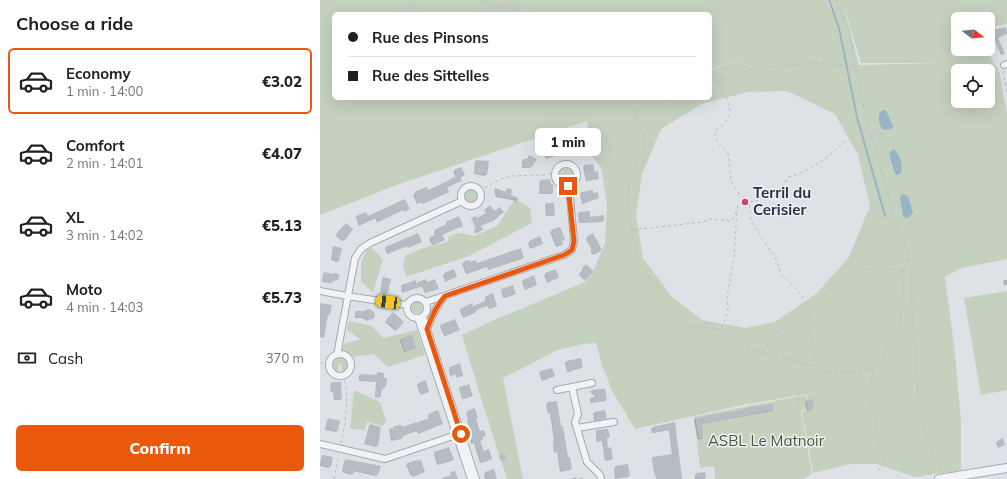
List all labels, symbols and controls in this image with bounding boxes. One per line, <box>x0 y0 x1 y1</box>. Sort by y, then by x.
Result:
text: Choose a ride <box>16 12 133 35</box>
north arrow <box>951 12 995 56</box>
map controls <box>951 12 995 108</box>
text: Rue des Pinsons <box>372 28 489 47</box>
icon: car <box>18 63 54 99</box>
text: Economy <box>66 64 131 83</box>
button: locate <box>951 64 995 108</box>
text: Rue des Sittelles <box>372 66 489 85</box>
text: €3.02 <box>262 72 302 91</box>
text: 1 min · 14:00 <box>66 83 143 99</box>
callout: 1 min <box>535 128 601 156</box>
text: 1 min <box>551 134 585 150</box>
icon: car <box>18 135 54 171</box>
text: Comfort <box>66 136 124 155</box>
text: €4.07 <box>262 144 302 163</box>
text: 2 min · 14:01 <box>66 155 143 171</box>
route end <box>559 177 577 195</box>
place label: Terril du Cerisier <box>753 183 811 219</box>
marker: Terril du Cerisier <box>740 197 750 207</box>
icon: car <box>18 207 54 243</box>
text: XL <box>66 208 84 227</box>
text: €5.13 <box>262 216 302 235</box>
text: 3 min · 14:02 <box>66 227 143 243</box>
icon: car <box>18 279 54 315</box>
text: Moto <box>66 280 102 299</box>
text: €5.73 <box>262 288 302 307</box>
car <box>375 294 401 310</box>
text: 4 min · 14:03 <box>66 299 143 315</box>
icon: cash <box>16 347 38 369</box>
text: Cash <box>48 349 83 368</box>
text: 370 m <box>266 350 304 366</box>
button: Confirm <box>16 425 304 471</box>
route start <box>452 425 470 443</box>
park label: ASBL Le Matnoir <box>708 431 825 450</box>

